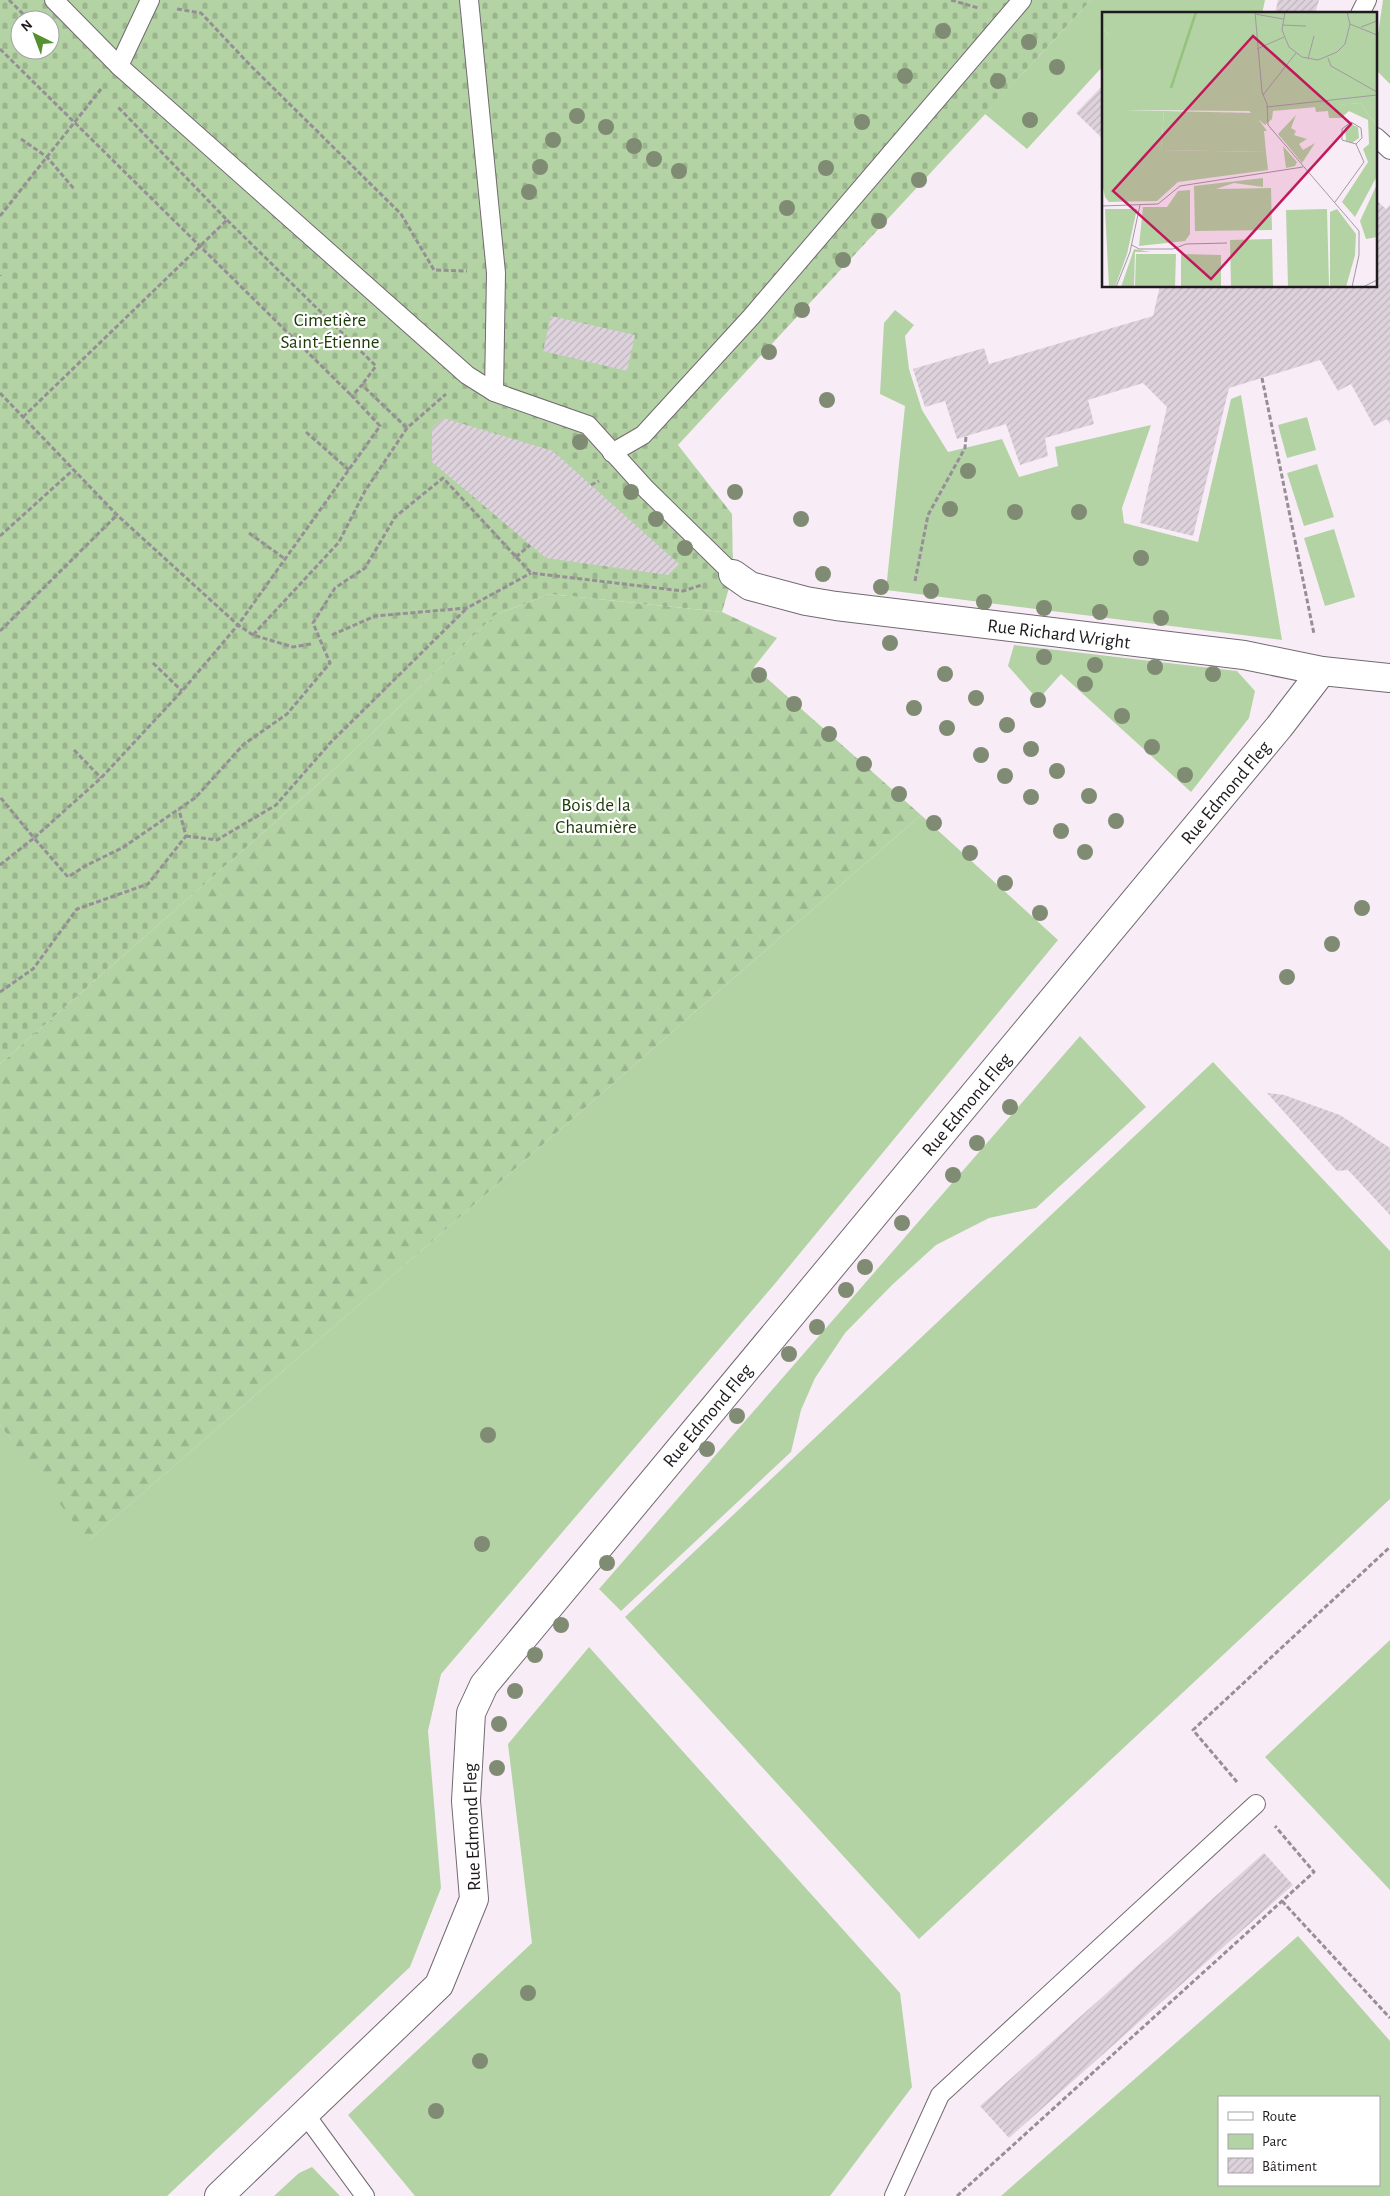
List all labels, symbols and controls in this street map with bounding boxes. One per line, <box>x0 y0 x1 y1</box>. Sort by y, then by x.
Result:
north arrow <box>10 10 60 60</box>
inset map <box>1102 12 1378 288</box>
text: N <box>19 18 35 35</box>
park label: Cimetière Saint-Étienne <box>280 311 380 352</box>
street label: Rue Richard Wright <box>986 616 1131 653</box>
street label: Rue Edmond Fleg <box>1178 737 1275 848</box>
park label: Bois de la Chaumière <box>555 796 637 837</box>
street label: Rue Edmond Fleg <box>919 1049 1016 1160</box>
street label: Rue Edmond Fleg <box>660 1360 757 1471</box>
street label: Rue Edmond Fleg <box>461 1762 484 1891</box>
legend <box>1218 2096 1380 2186</box>
text: Route <box>1262 2109 1296 2124</box>
text: Parc <box>1262 2134 1287 2149</box>
text: Bâtiment <box>1262 2159 1317 2174</box>

